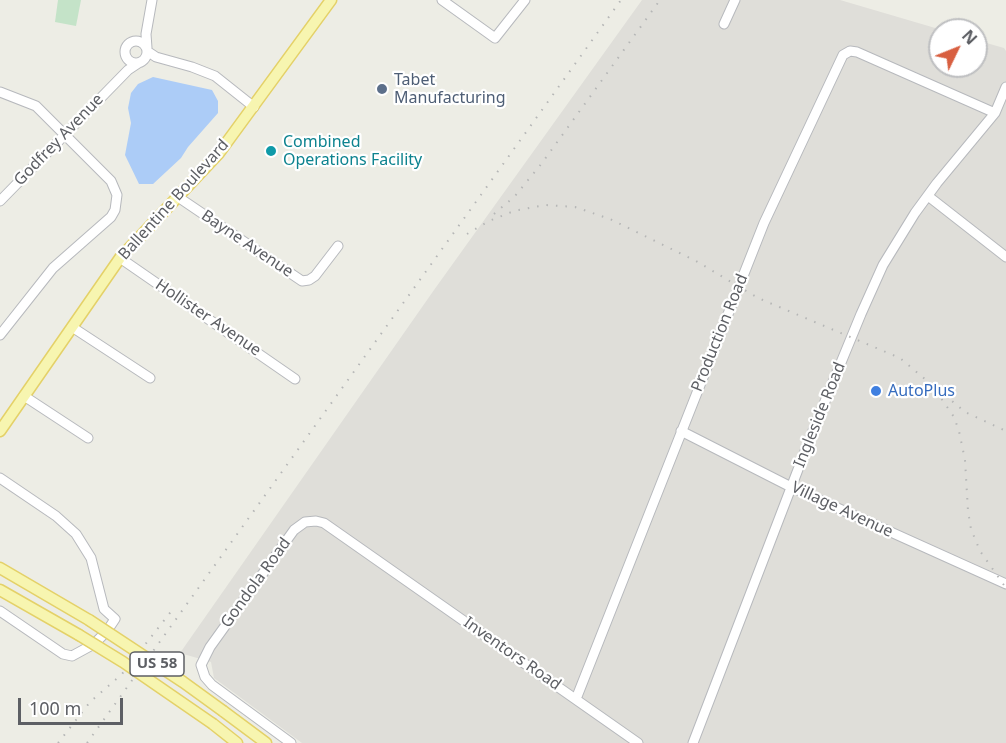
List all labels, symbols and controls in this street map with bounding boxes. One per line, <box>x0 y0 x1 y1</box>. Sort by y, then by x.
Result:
north arrow <box>928 18 988 78</box>
text: N <box>957 25 982 49</box>
place label: Tabet Manufacturing <box>394 70 506 108</box>
marker: Tabet Manufacturing <box>375 82 389 96</box>
street label: Godfrey Avenue <box>10 90 108 190</box>
place label: Combined Operations Facility <box>283 132 422 170</box>
street label: Ballentine Boulevard <box>115 136 233 264</box>
marker: Combined Operations Facility <box>264 144 278 158</box>
street label: Bayne Avenue <box>197 206 297 282</box>
street label: Production Road <box>688 271 752 395</box>
street label: Hollister Avenue <box>152 276 264 360</box>
street label: Ingleside Road <box>790 360 850 470</box>
place label: AutoPlus <box>888 381 955 401</box>
marker: AutoPlus <box>869 384 883 398</box>
street label: Village Avenue <box>788 478 896 542</box>
street label: Gondola Road <box>217 534 295 632</box>
street label: Inventors Road <box>460 613 564 695</box>
road number: US 58 <box>130 652 184 676</box>
scale bar <box>21 686 126 724</box>
text: 100 m <box>29 696 81 720</box>

